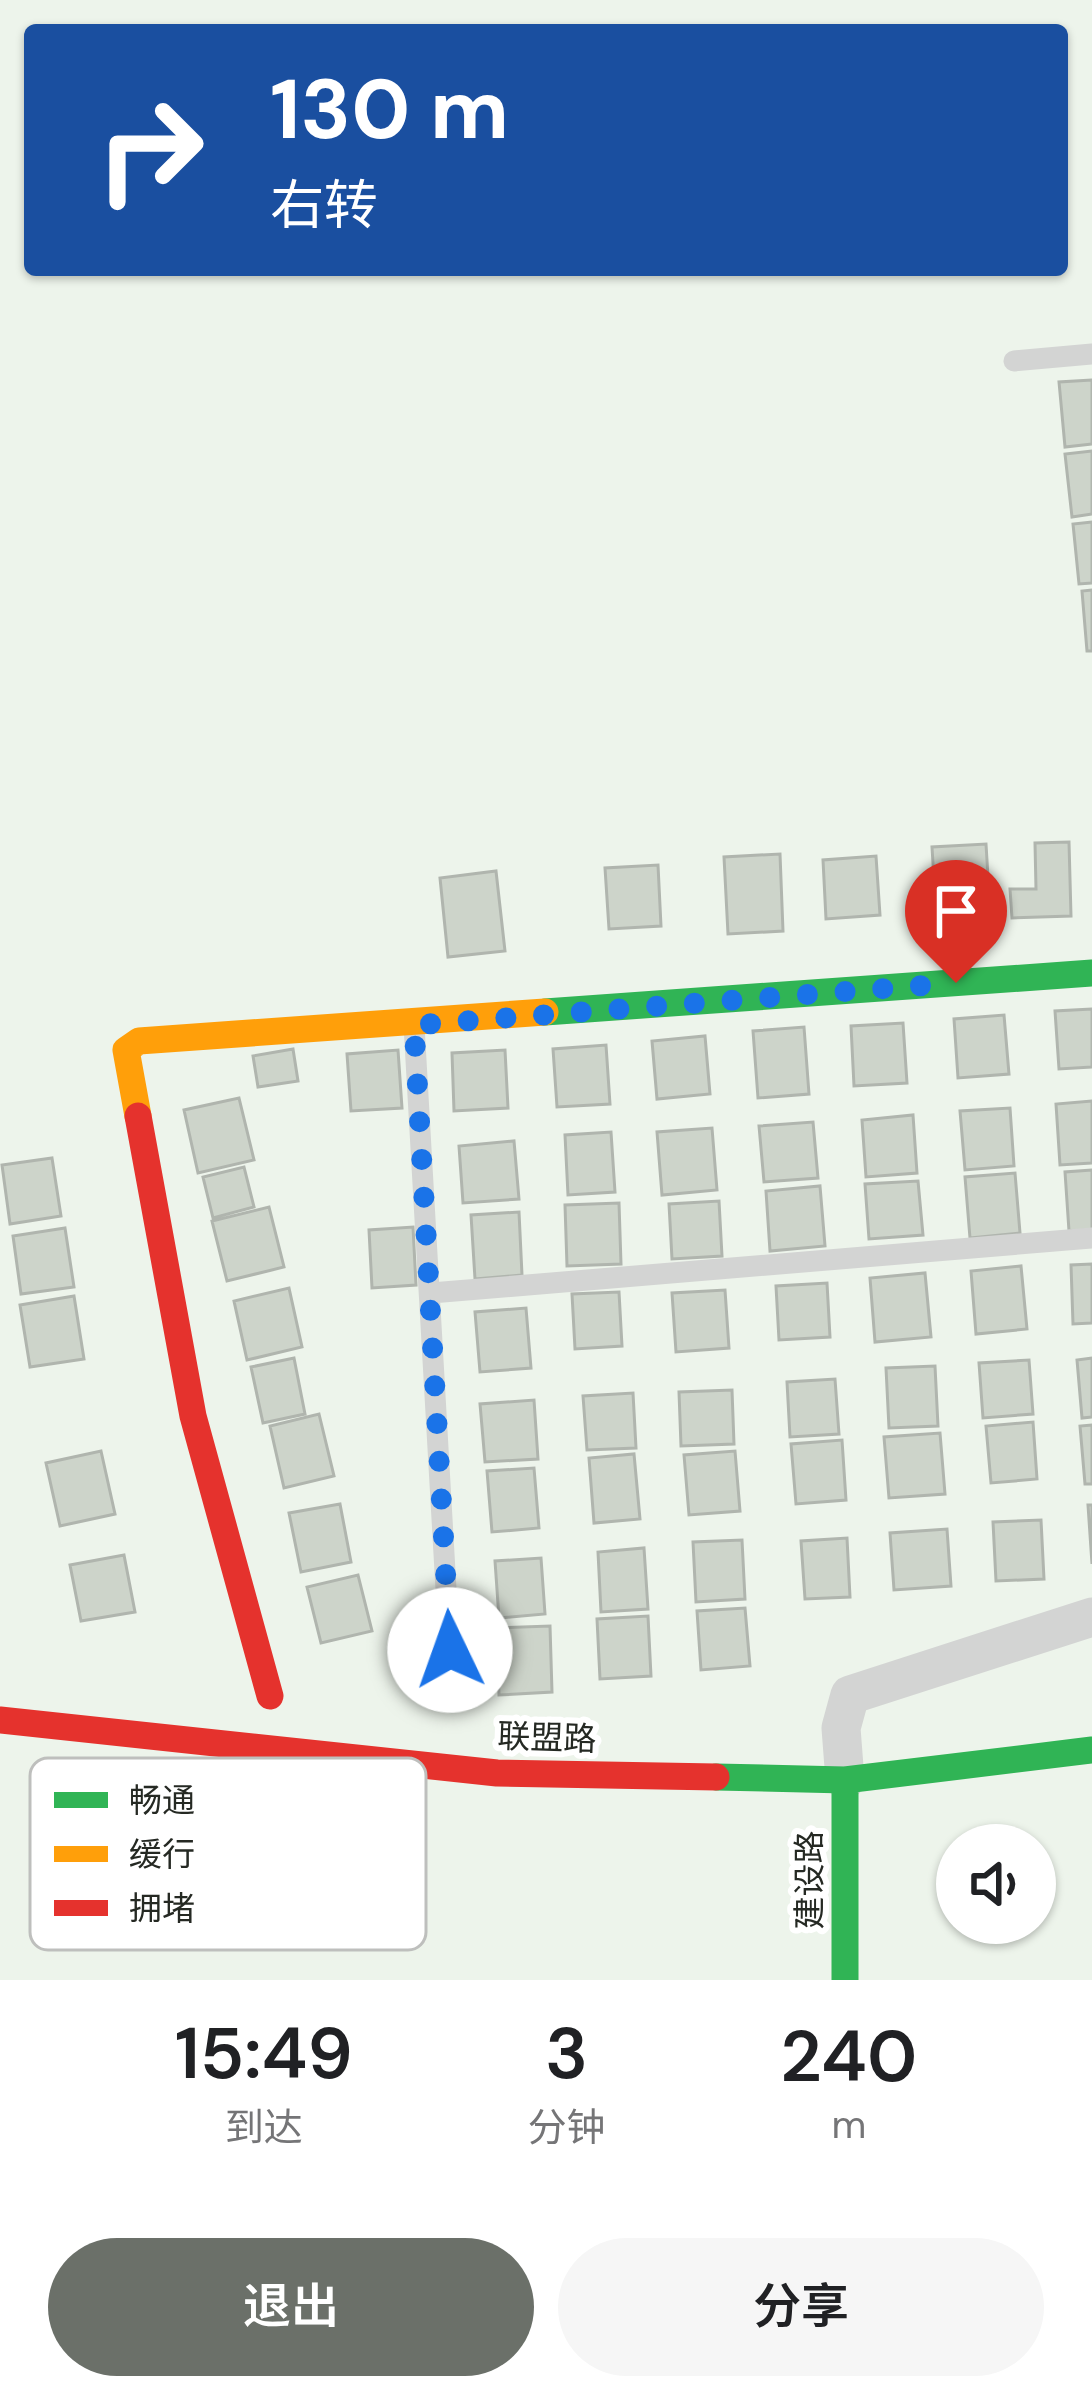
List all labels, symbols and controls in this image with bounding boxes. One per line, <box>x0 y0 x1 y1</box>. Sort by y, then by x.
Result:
text: 130 m <box>270 55 509 164</box>
icon: right <box>72 72 228 228</box>
text: 右转 <box>270 170 378 241</box>
pin <box>905 860 1007 983</box>
icon: arrive <box>923 878 989 944</box>
position arrow <box>387 1587 513 1713</box>
street label: 联盟路 <box>497 1714 597 1761</box>
legend <box>30 1758 426 1950</box>
text: 畅通 <box>129 1779 195 1822</box>
map controls <box>936 1824 1056 1944</box>
button: sound <box>936 1824 1056 1944</box>
street label: 建设路 <box>788 1831 831 1930</box>
text: 缓行 <box>129 1833 195 1876</box>
text: 拥堵 <box>129 1887 195 1930</box>
text: 15:49 <box>175 2007 353 2100</box>
text: 3 <box>545 2007 588 2100</box>
text: 240 <box>780 2010 917 2103</box>
text: m <box>831 2099 866 2150</box>
text: 到达 <box>225 2102 303 2153</box>
text: 分钟 <box>528 2102 606 2153</box>
button: 退出 <box>48 2238 534 2376</box>
button: 分享 <box>558 2238 1044 2376</box>

